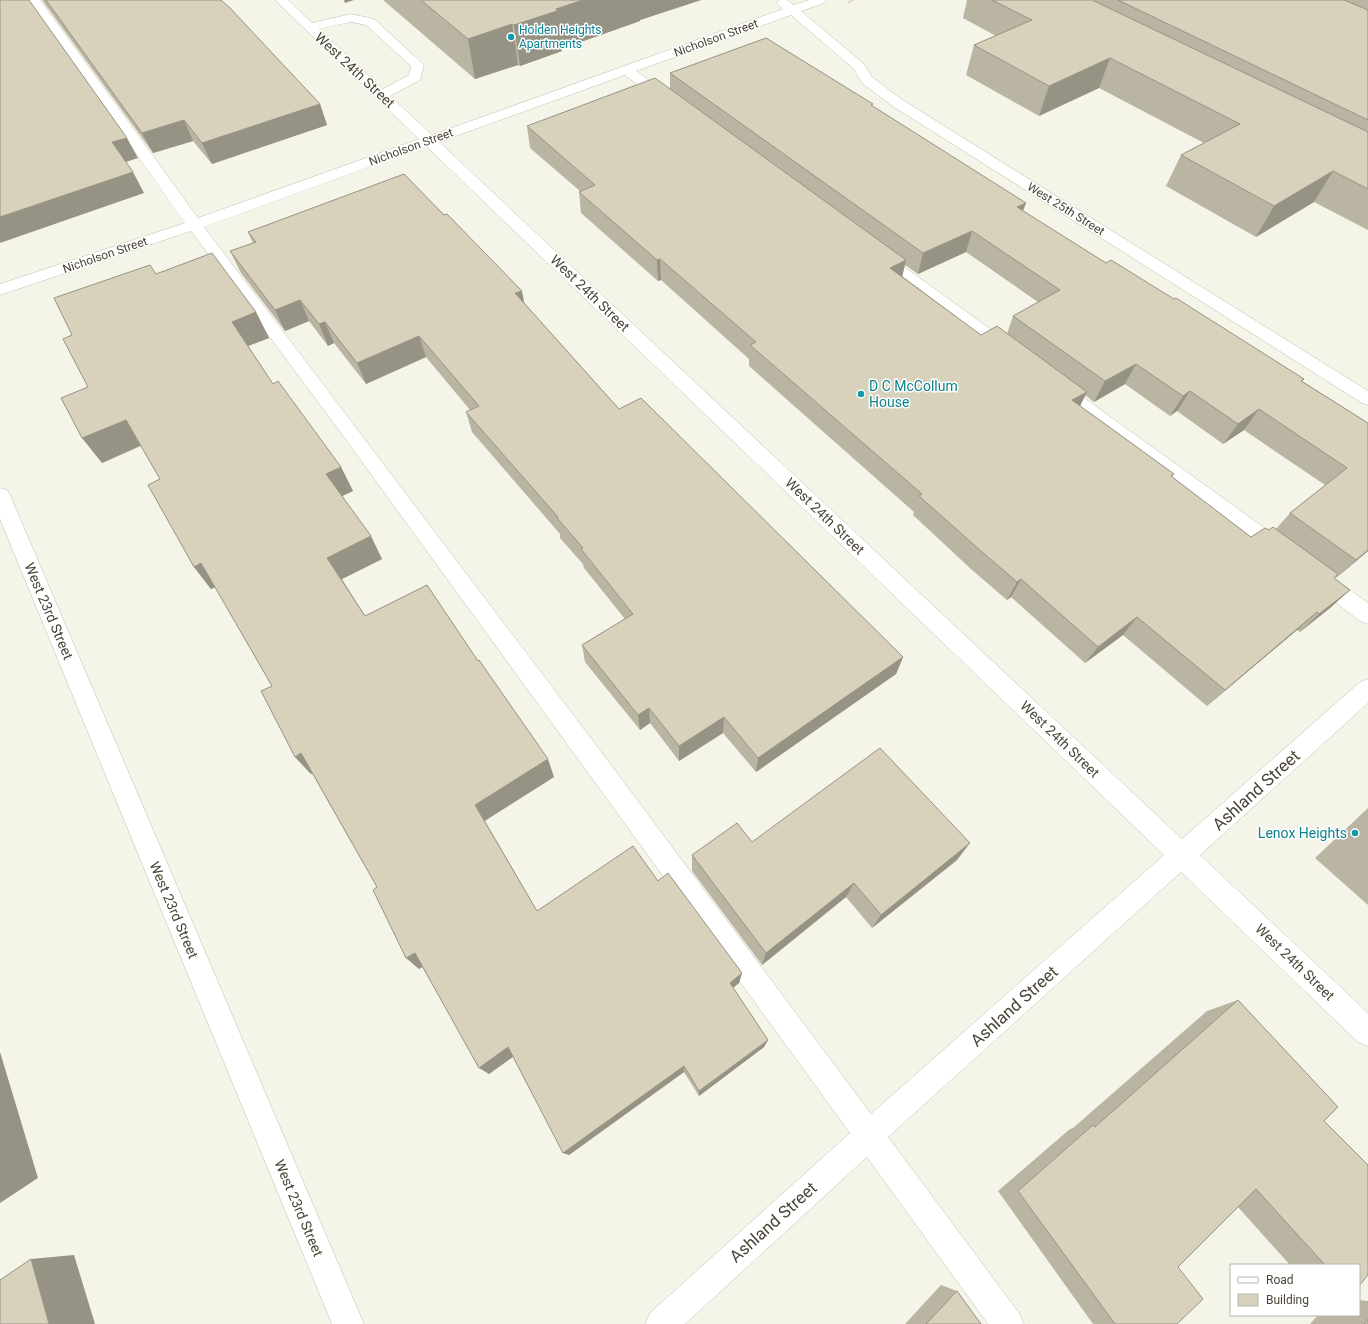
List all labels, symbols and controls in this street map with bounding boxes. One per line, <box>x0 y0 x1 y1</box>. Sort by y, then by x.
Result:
street label: Nicholson Street <box>672 16 760 60</box>
place label: Holden Heights Apartments <box>519 23 601 51</box>
street label: West 24th Street <box>312 29 399 111</box>
marker: Holden Heights Apartments <box>506 32 516 42</box>
street label: Nicholson Street <box>367 125 455 169</box>
street label: West 25th Street <box>1025 180 1107 238</box>
street label: Nicholson Street <box>61 234 149 276</box>
street label: West 24th Street <box>547 251 633 335</box>
place label: D C McCollum House <box>869 378 958 410</box>
marker: D C McCollum House <box>856 389 866 399</box>
street label: West 24th Street <box>782 474 868 558</box>
street label: West 23rd Street <box>21 560 77 662</box>
street label: West 24th Street <box>1017 697 1103 781</box>
street label: Ashland Street <box>1208 746 1304 834</box>
place label: Lenox Heights <box>1258 825 1347 841</box>
marker: Lenox Heights <box>1350 828 1360 838</box>
street label: West 23rd Street <box>146 859 202 961</box>
street label: West 24th Street <box>1252 920 1338 1004</box>
street label: Ashland Street <box>966 962 1062 1050</box>
street label: West 23rd Street <box>271 1157 327 1259</box>
street label: Ashland Street <box>725 1178 821 1266</box>
legend <box>1230 1264 1360 1316</box>
text: Road <box>1266 1273 1294 1287</box>
text: Building <box>1266 1293 1309 1307</box>

